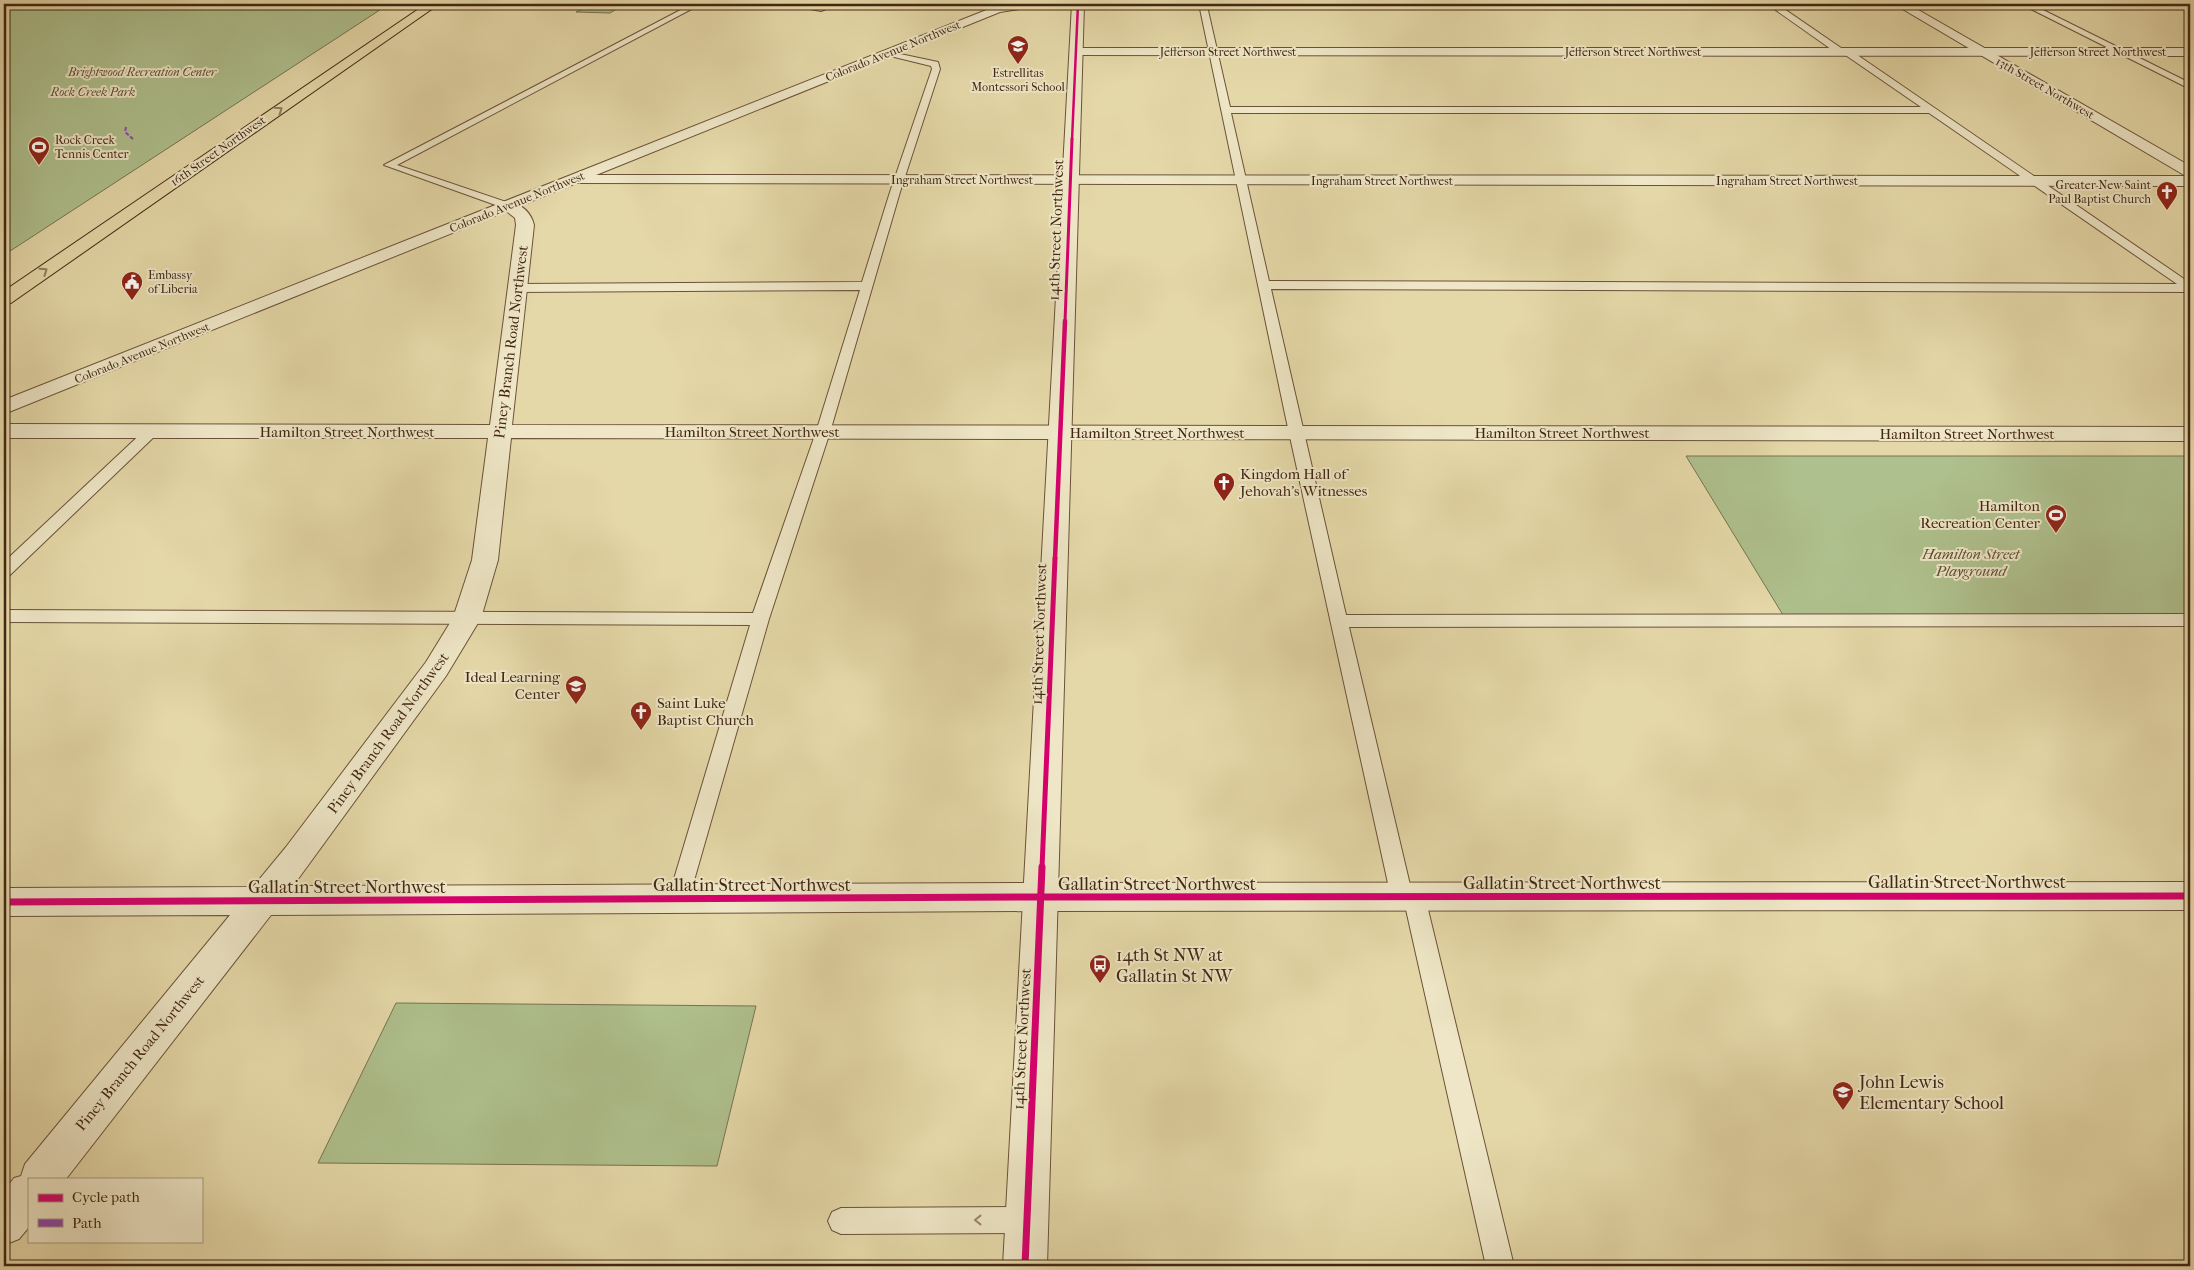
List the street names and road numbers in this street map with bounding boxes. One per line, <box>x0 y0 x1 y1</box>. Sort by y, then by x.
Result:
street label: Colorado Avenue Northwest <box>823 17 963 85</box>
street label: Jefferson Street Northwest <box>1159 45 1297 59</box>
street label: Jefferson Street Northwest <box>1564 45 1702 59</box>
street label: Jefferson Street Northwest <box>2029 45 2167 59</box>
street label: 13th Street Northwest <box>1993 54 2097 122</box>
street label: 16th Street Northwest <box>168 113 269 189</box>
street label: 14th Street Northwest <box>1045 158 1067 301</box>
street label: Colorado Avenue Northwest <box>447 168 587 236</box>
street label: Ingraham Street Northwest <box>891 173 1034 187</box>
street label: Ingraham Street Northwest <box>1311 174 1454 188</box>
street label: Ingraham Street Northwest <box>1716 174 1859 188</box>
street label: Piney Branch Road Northwest <box>490 244 532 440</box>
street label: Colorado Avenue Northwest <box>72 319 212 387</box>
street label: Hamilton Street Northwest <box>259 423 435 441</box>
street label: Hamilton Street Northwest <box>664 423 840 441</box>
street label: Hamilton Street Northwest <box>1069 424 1245 442</box>
street label: Hamilton Street Northwest <box>1474 424 1650 442</box>
street label: Hamilton Street Northwest <box>1879 425 2055 443</box>
street label: 14th Street Northwest <box>1028 562 1050 705</box>
street label: Piney Branch Road Northwest <box>323 648 453 817</box>
street label: Gallatin Street Northwest <box>1868 872 2067 893</box>
street label: Gallatin Street Northwest <box>1463 873 1662 894</box>
street label: Gallatin Street Northwest <box>1058 874 1257 895</box>
street label: Gallatin Street Northwest <box>653 875 852 896</box>
street label: Gallatin Street Northwest <box>248 877 447 898</box>
street label: 14th Street Northwest <box>1009 967 1035 1110</box>
street label: Piney Branch Road Northwest <box>72 971 209 1134</box>

